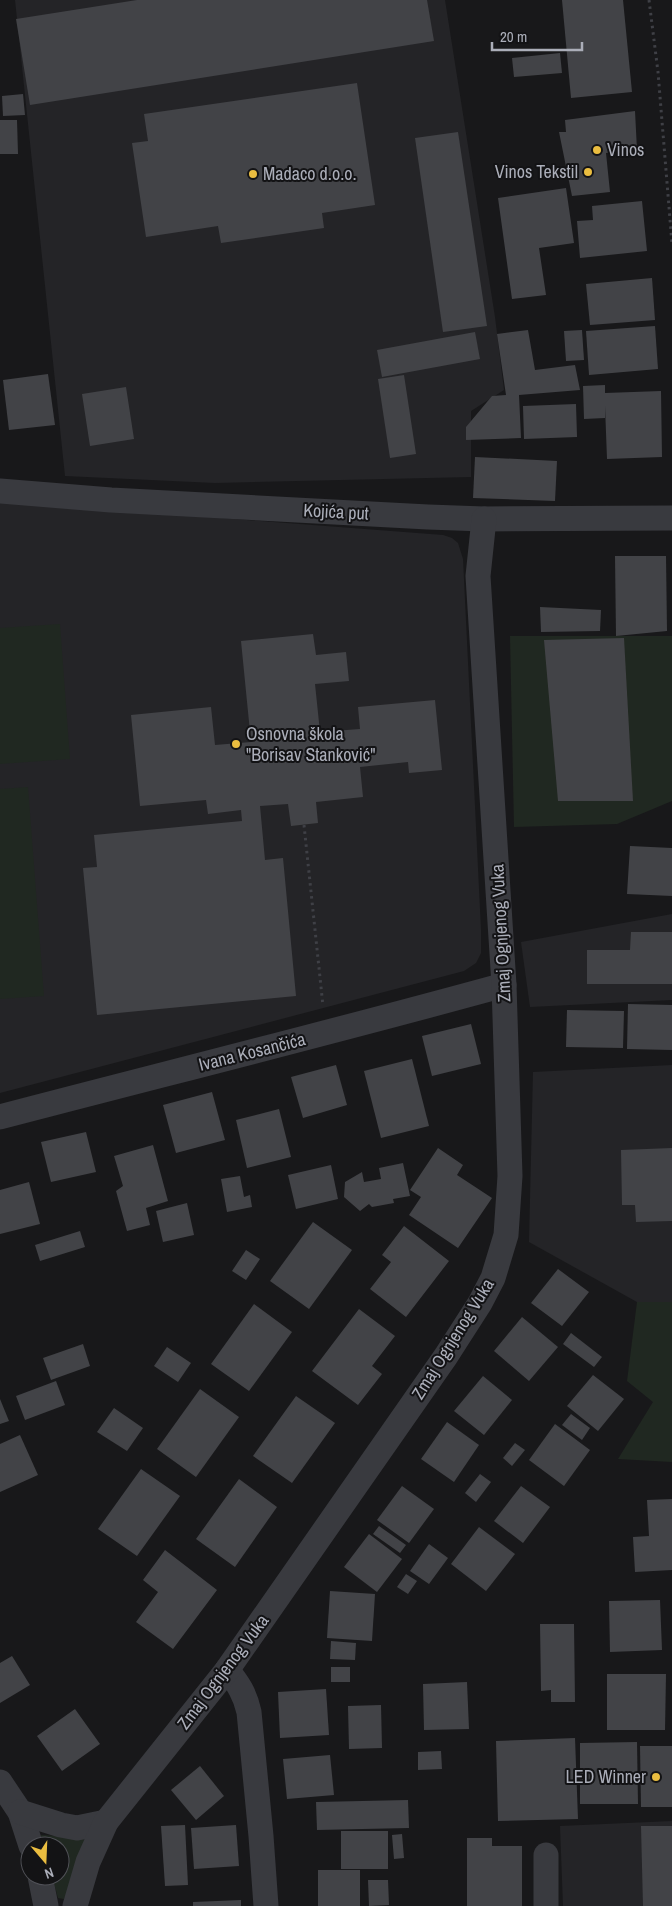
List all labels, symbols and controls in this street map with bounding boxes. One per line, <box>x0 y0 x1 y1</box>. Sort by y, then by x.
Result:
scale bar <box>492 20 582 52</box>
text: 20 m <box>500 26 527 47</box>
place label: Vinos <box>607 137 645 162</box>
marker: Vinos <box>591 144 603 156</box>
place label: Vinos Tekstil <box>495 159 578 184</box>
place label: Madaco d.o.o. <box>263 161 357 186</box>
marker: Vinos Tekstil <box>582 166 594 178</box>
marker: Madaco d.o.o. <box>247 168 259 180</box>
street label: Kojića put <box>303 497 369 526</box>
place label: Osnovna škola "Borisav Stanković" <box>246 721 375 767</box>
marker: Osnovna škola "Borisav Stanković" <box>230 738 242 750</box>
street label: Zmaj Ognjenog Vuka <box>484 863 517 1003</box>
street label: Ivana Kosančića <box>196 1026 308 1077</box>
street label: Zmaj Ognjenog Vuka <box>405 1274 500 1404</box>
street label: Zmaj Ognjenog Vuka <box>171 1609 274 1734</box>
place label: LED Winner <box>566 1764 646 1789</box>
marker: LED Winner <box>650 1771 662 1783</box>
north arrow <box>20 1836 70 1886</box>
text: N <box>42 1863 56 1883</box>

